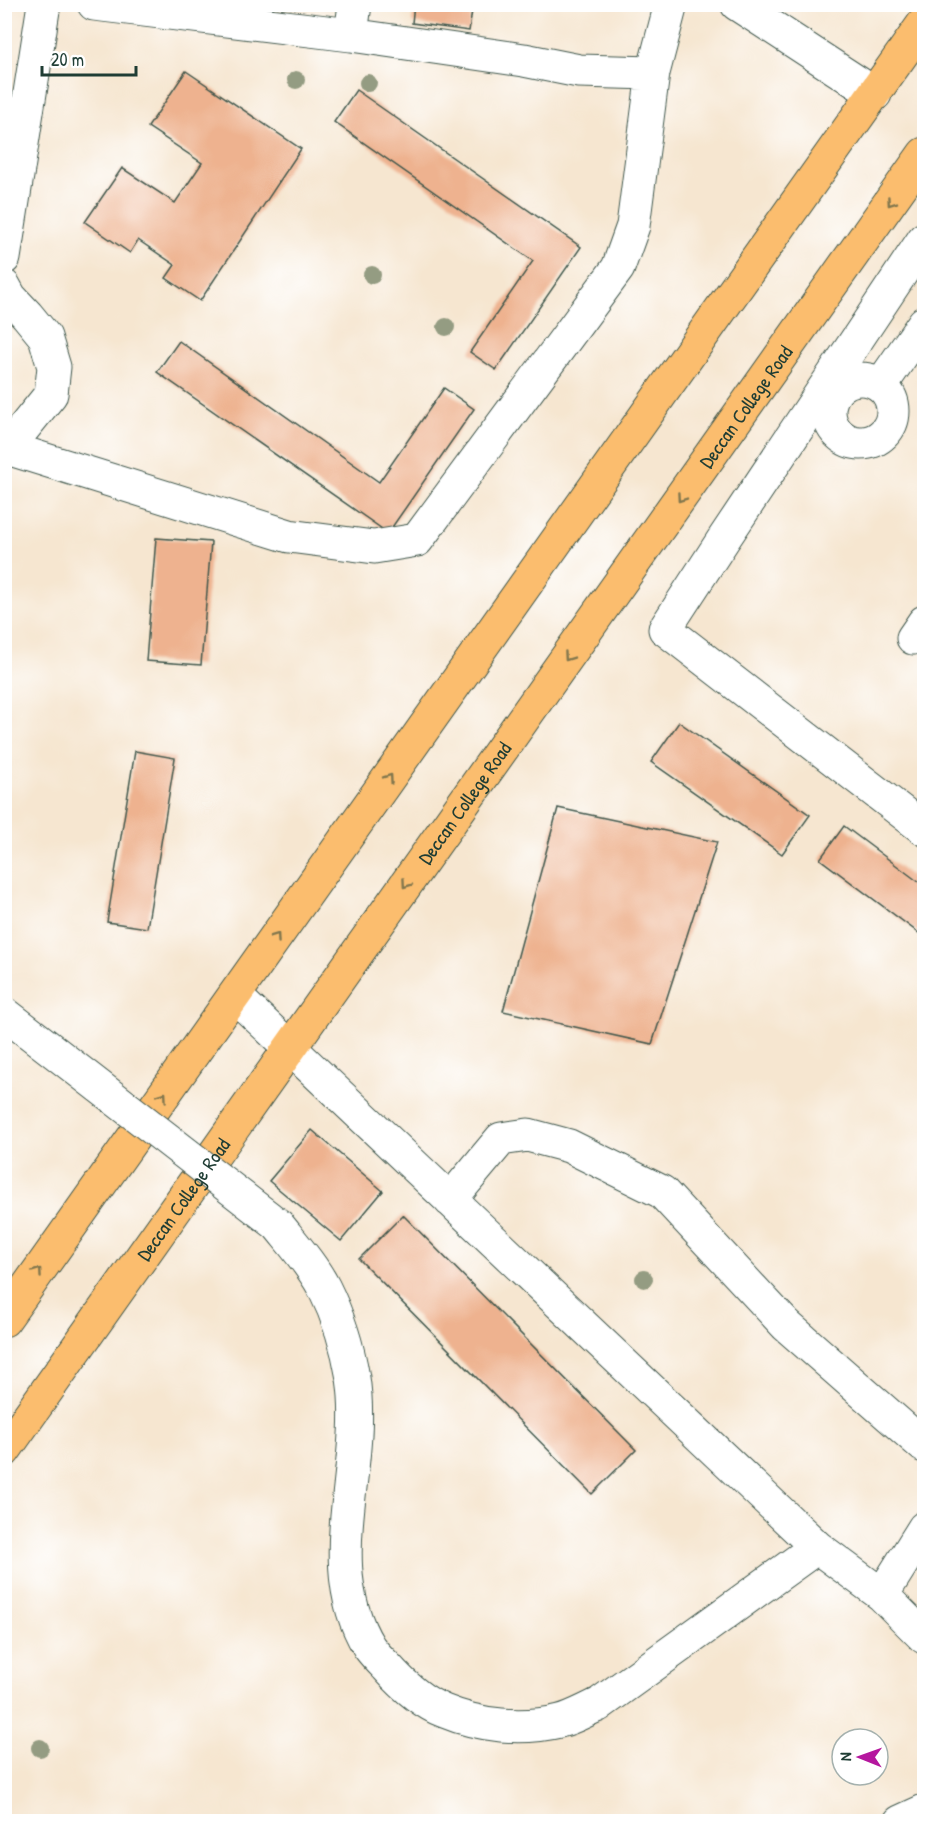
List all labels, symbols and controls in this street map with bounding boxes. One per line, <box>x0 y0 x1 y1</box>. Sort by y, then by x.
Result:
scale bar <box>42 39 136 77</box>
text: 20 m <box>51 47 84 72</box>
one-way arrow <box>887 195 898 206</box>
street label: Deccan College Road <box>692 339 798 473</box>
one-way arrow <box>677 491 688 502</box>
one-way arrow <box>564 650 575 661</box>
street label: Deccan College Road <box>411 736 517 869</box>
one-way arrow <box>382 774 393 785</box>
one-way arrow <box>402 878 413 889</box>
one-way arrow <box>269 933 280 944</box>
one-way arrow <box>156 1092 167 1103</box>
street label: Deccan College Road <box>130 1132 236 1266</box>
one-way arrow <box>31 1268 42 1279</box>
north arrow <box>830 1727 890 1787</box>
text: N <box>834 1752 856 1761</box>

